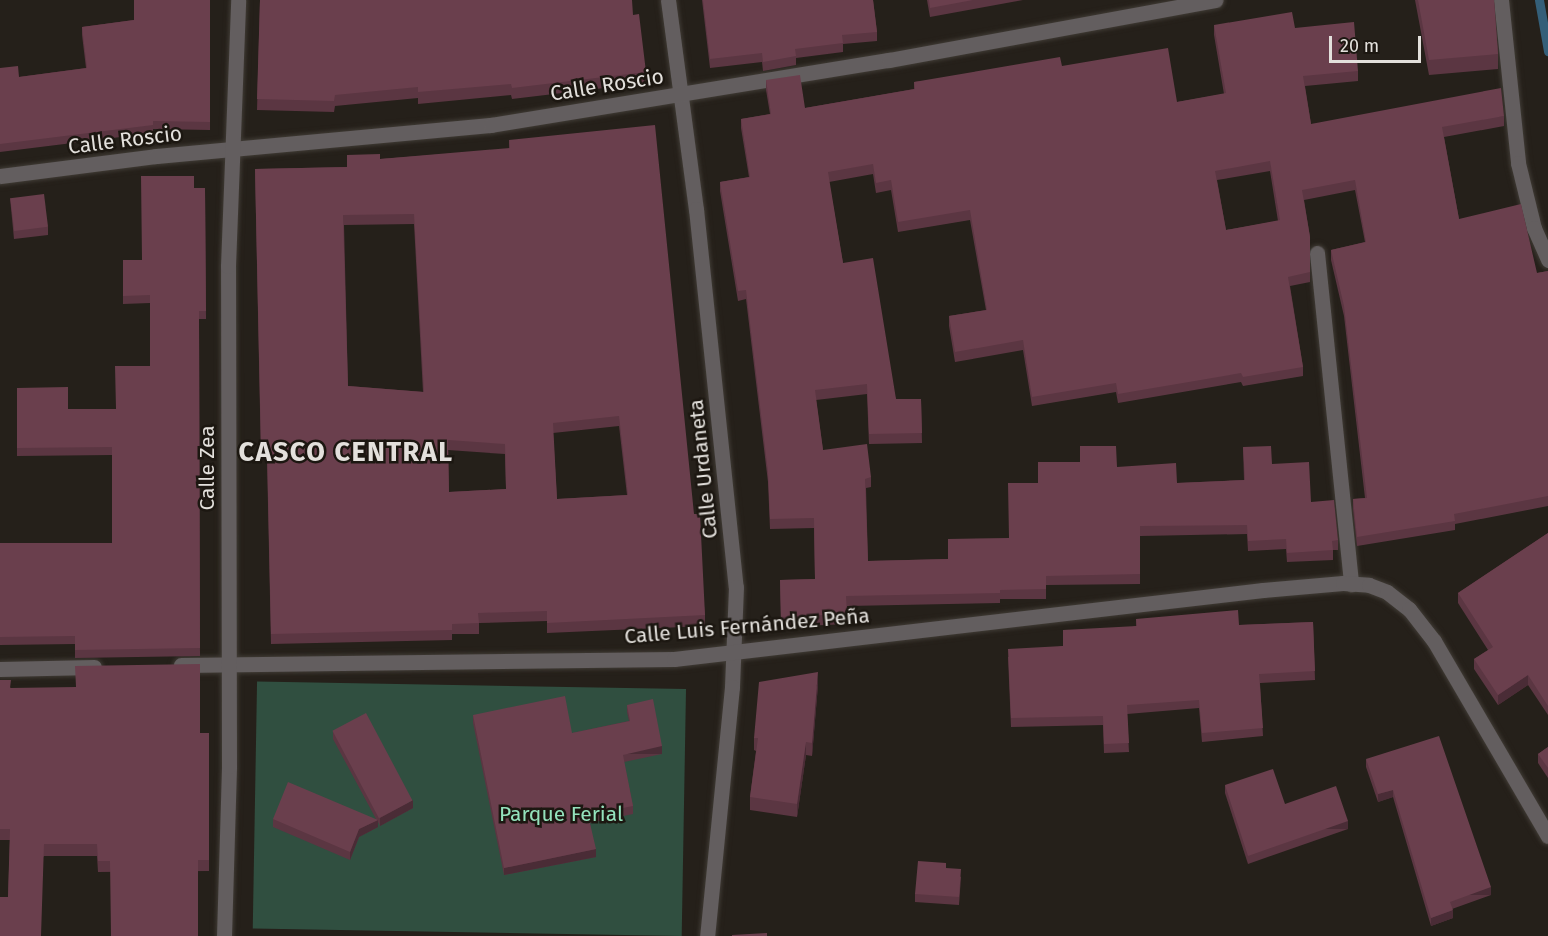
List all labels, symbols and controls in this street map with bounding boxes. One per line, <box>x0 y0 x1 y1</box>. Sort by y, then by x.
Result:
scale bar <box>1332 24 1424 62</box>
text: 20 m <box>1340 35 1379 57</box>
street label: Calle Roscio <box>548 64 666 106</box>
street label: Calle Roscio <box>67 121 183 159</box>
street label: Calle Urdaneta <box>683 398 723 540</box>
street label: Calle Zea <box>194 425 220 511</box>
district label: CASCO CENTRAL <box>238 437 454 469</box>
street label: Calle Luis Fernández Peña <box>623 603 871 649</box>
park label: Parque Ferial <box>499 801 623 827</box>

